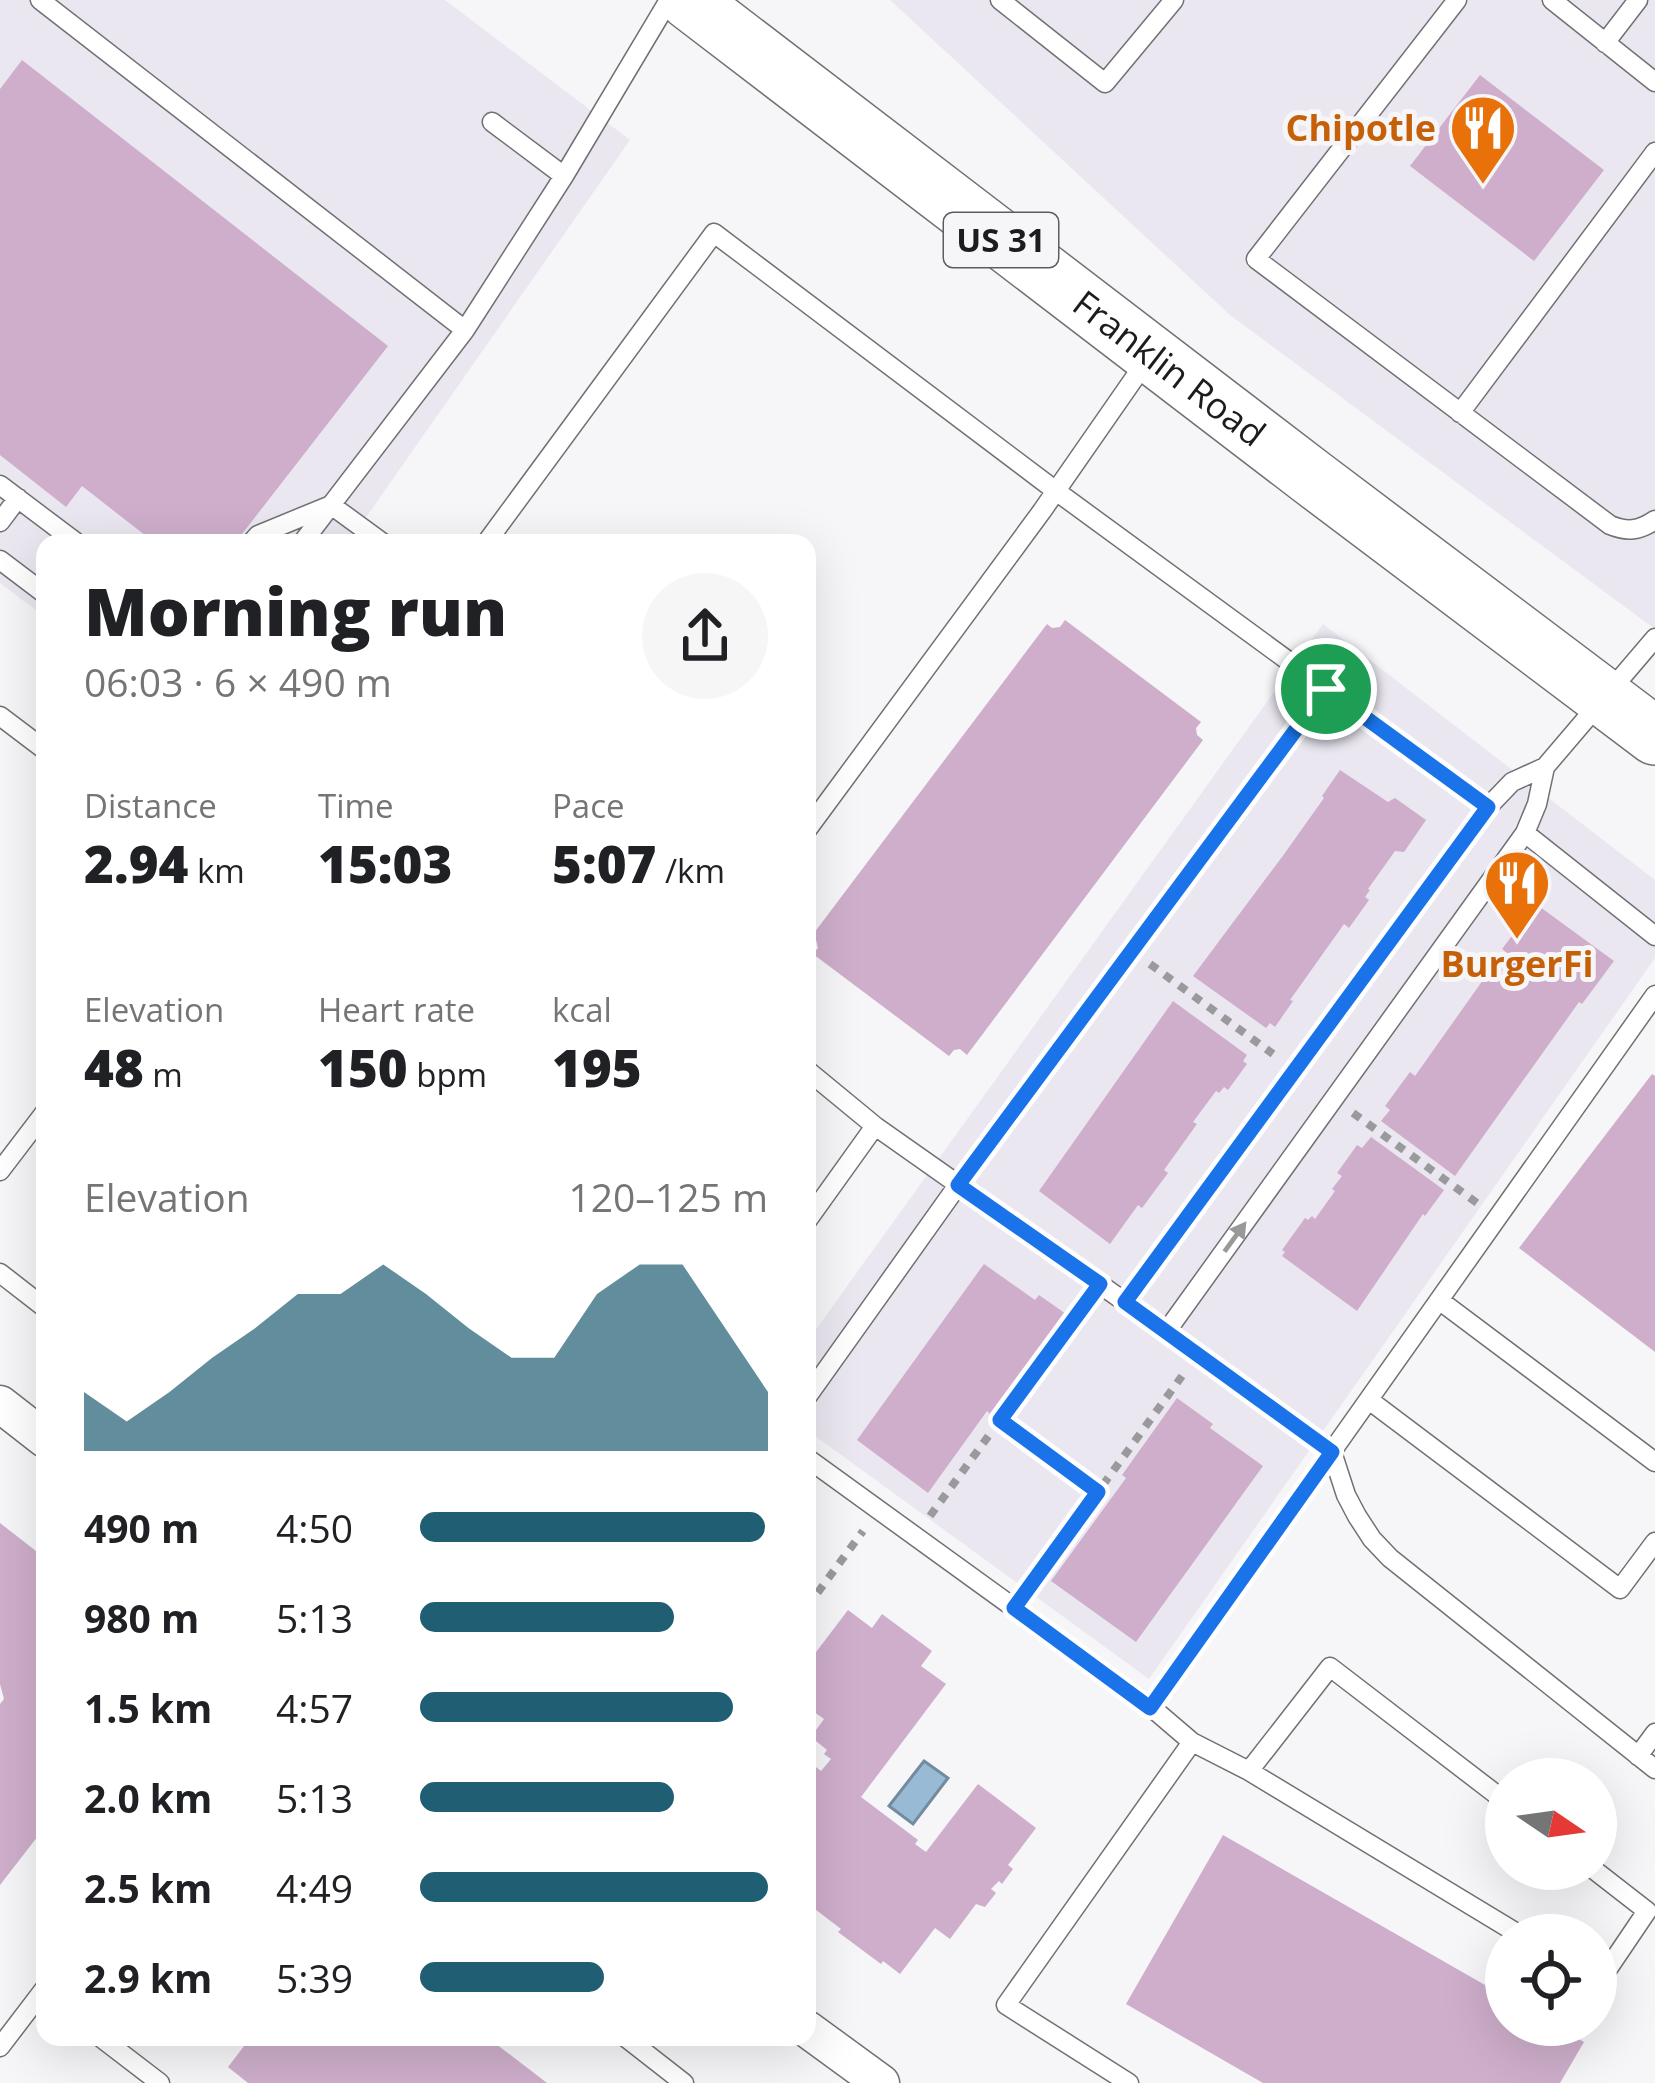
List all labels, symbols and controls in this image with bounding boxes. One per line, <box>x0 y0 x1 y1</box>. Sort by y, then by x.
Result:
restaurant icon: Chipotle <box>1448 93 1518 187</box>
place label: Chipotle <box>1285 103 1436 152</box>
road number: US 31 <box>944 213 1058 267</box>
street label: Franklin Road <box>1063 279 1276 457</box>
text: Morning run <box>84 565 507 655</box>
button: share <box>642 573 768 699</box>
pin <box>1275 638 1377 740</box>
text: 06:03 · 6 × 490 m <box>84 655 392 708</box>
icon: arrive <box>1293 656 1359 722</box>
text: Distance <box>84 783 217 828</box>
text: Time <box>318 783 394 828</box>
text: Pace <box>552 783 625 828</box>
text: 2.94 <box>84 828 188 898</box>
text: 15:03 <box>318 828 452 898</box>
text: 5:07 <box>552 828 656 898</box>
text: km <box>188 848 245 893</box>
text: /km <box>656 848 725 893</box>
restaurant icon: BurgerFi <box>1482 848 1552 942</box>
place label: BurgerFi <box>1441 939 1593 988</box>
text: Elevation <box>84 987 224 1032</box>
text: Heart rate <box>318 987 475 1032</box>
text: kcal <box>552 987 612 1032</box>
text: 48 <box>84 1032 144 1102</box>
text: 150 <box>318 1032 408 1102</box>
text: 195 <box>552 1032 642 1102</box>
text: m <box>144 1052 183 1097</box>
text: bpm <box>408 1052 487 1097</box>
text: Elevation <box>84 1170 250 1223</box>
text: 120–125 m <box>568 1170 768 1223</box>
one-way arrow <box>1222 1221 1246 1253</box>
text: 490 m <box>84 1501 199 1554</box>
text: 4:50 <box>276 1501 353 1554</box>
text: 980 m <box>84 1591 199 1644</box>
text: 5:13 <box>276 1591 353 1644</box>
text: 1.5 km <box>84 1681 212 1734</box>
text: 4:57 <box>276 1681 353 1734</box>
north arrow <box>1485 1758 1617 1890</box>
map controls <box>1485 1758 1617 2046</box>
text: 2.0 km <box>84 1771 212 1824</box>
text: 5:13 <box>276 1771 353 1824</box>
text: 2.5 km <box>84 1861 212 1914</box>
text: 4:49 <box>276 1861 353 1914</box>
button: locate <box>1485 1914 1617 2046</box>
text: 2.9 km <box>84 1951 212 2004</box>
text: 5:39 <box>276 1951 353 2004</box>

